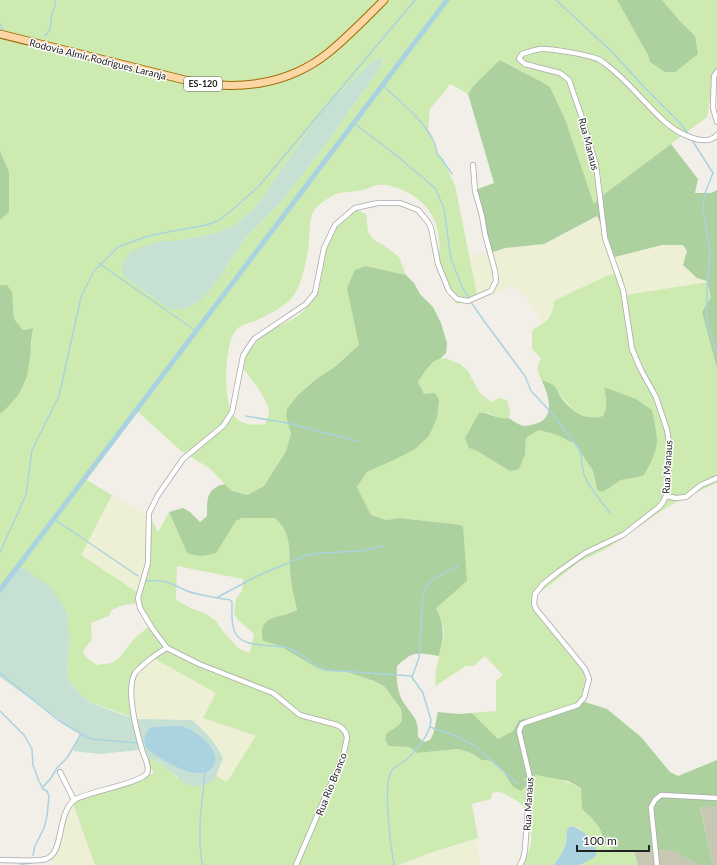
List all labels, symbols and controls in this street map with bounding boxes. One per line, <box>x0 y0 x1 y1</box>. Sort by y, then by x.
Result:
street label: Rodovia Almir Rodrigues Laranja <box>28 36 168 82</box>
road number: ES-120 <box>184 77 222 91</box>
street label: Rua Manaus <box>576 116 602 172</box>
street label: Rua Manaus <box>660 440 674 494</box>
street label: Rua Rio Branco <box>313 750 349 817</box>
street label: Rua Manaus <box>521 777 535 831</box>
scale bar <box>577 827 649 853</box>
text: 100 m <box>583 833 617 848</box>

